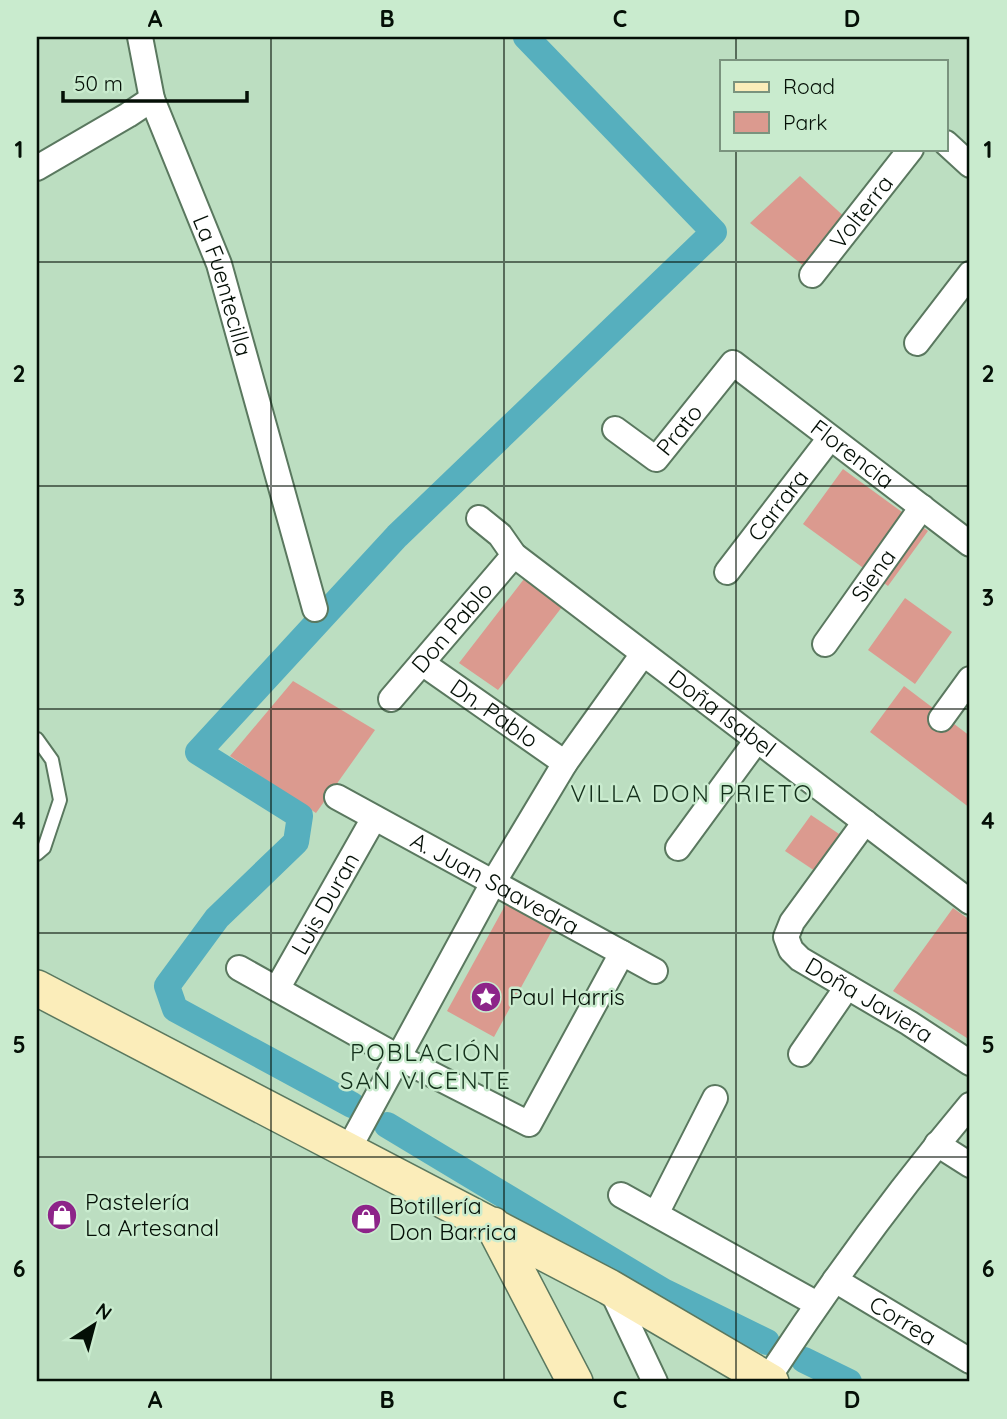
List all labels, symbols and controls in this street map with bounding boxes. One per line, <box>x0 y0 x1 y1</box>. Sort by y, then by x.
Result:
text: A <box>148 4 163 33</box>
text: B <box>379 4 395 33</box>
text: C <box>613 4 627 33</box>
text: D <box>844 4 860 33</box>
scale bar <box>63 60 247 104</box>
legend <box>720 60 948 150</box>
text: 50 m <box>74 70 123 96</box>
text: Road <box>783 73 835 99</box>
text: Park <box>783 109 827 135</box>
text: 1 <box>15 135 23 164</box>
text: 1 <box>984 135 992 164</box>
street label: Volterra <box>823 169 899 255</box>
street label: La Fuentecilla <box>187 211 259 359</box>
text: 2 <box>12 359 26 388</box>
text: 2 <box>981 359 995 388</box>
street label: Prato <box>649 398 708 461</box>
street label: Florencia <box>805 413 900 495</box>
street label: Carrara <box>741 463 815 547</box>
street label: Siena <box>845 543 902 607</box>
street label: Don Pablo <box>405 576 499 679</box>
text: 3 <box>13 583 25 612</box>
text: 3 <box>982 583 994 612</box>
street label: Doña Isabel <box>663 663 782 763</box>
street label: Dn. Pablo <box>445 672 544 754</box>
district label: VILLA DON PRIETO <box>570 778 814 808</box>
text: 4 <box>12 806 26 835</box>
text: 4 <box>981 806 995 835</box>
street label: A. Juan Saavedra <box>406 825 584 941</box>
street label: Luis Duran <box>284 847 365 960</box>
street label: Doña Javiera <box>800 950 939 1049</box>
place icon: Paul Harris <box>469 980 503 1014</box>
place label: Paul Harris <box>509 982 625 1011</box>
text: 5 <box>12 1030 26 1059</box>
text: 5 <box>981 1030 995 1059</box>
district label: POBLACIÓN SAN VICENTE <box>340 1037 512 1095</box>
place label: Pastelería La Artesanal <box>85 1187 219 1242</box>
place label: Botillería Don Barrica <box>389 1191 517 1246</box>
shop icon: Pastelería La Artesanal <box>45 1198 79 1232</box>
shop icon: Botillería Don Barrica <box>349 1202 383 1236</box>
text: 6 <box>13 1254 25 1283</box>
text: 6 <box>982 1254 994 1283</box>
street label: Correa <box>864 1289 942 1351</box>
north arrow <box>60 1290 130 1360</box>
text: N <box>91 1297 117 1325</box>
text: A <box>148 1385 163 1414</box>
text: B <box>379 1385 395 1414</box>
text: C <box>613 1385 627 1414</box>
text: D <box>844 1385 860 1414</box>

